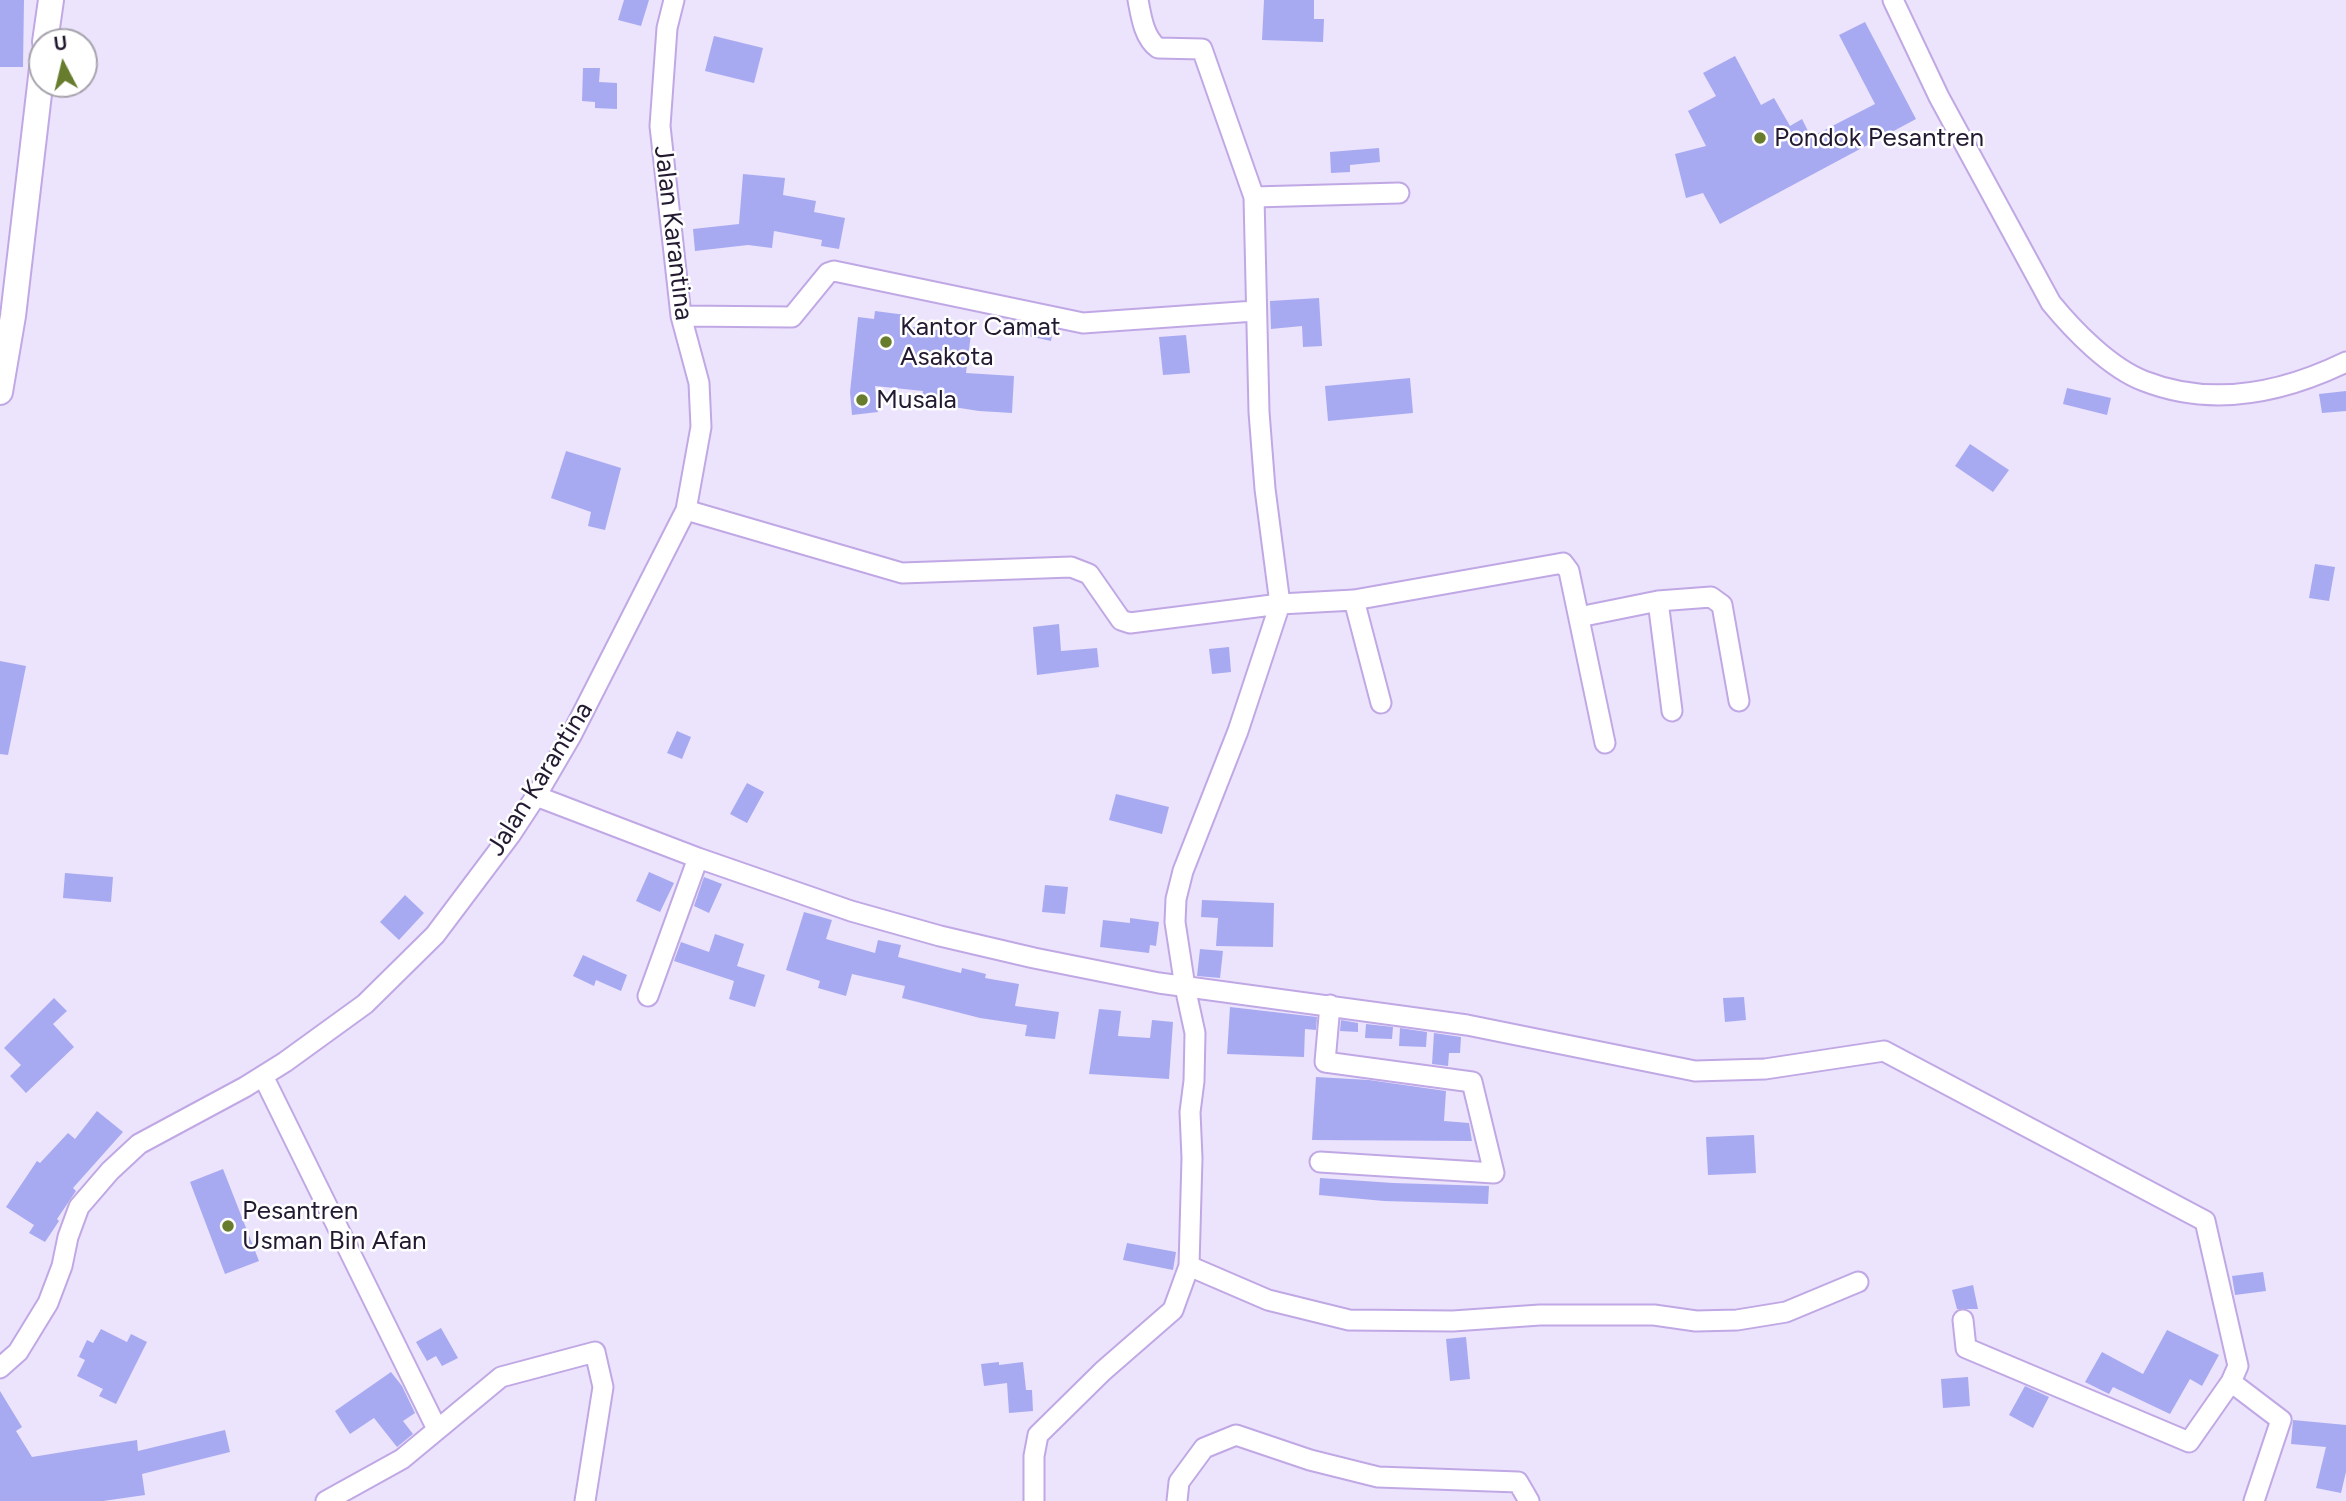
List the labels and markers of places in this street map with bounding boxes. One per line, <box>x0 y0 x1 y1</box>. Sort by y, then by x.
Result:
place label: Pondok Pesantren <box>1774 122 1984 154</box>
marker: Pondok Pesantren <box>1752 130 1768 146</box>
place label: Kantor Camat Asakota <box>900 311 1061 372</box>
marker: Kantor Camat Asakota <box>878 334 894 350</box>
place label: Musala <box>876 384 957 416</box>
marker: Musala <box>854 392 870 408</box>
place label: Pesantren Usman Bin Afan <box>242 1195 427 1256</box>
marker: Pesantren Usman Bin Afan <box>220 1218 236 1234</box>

